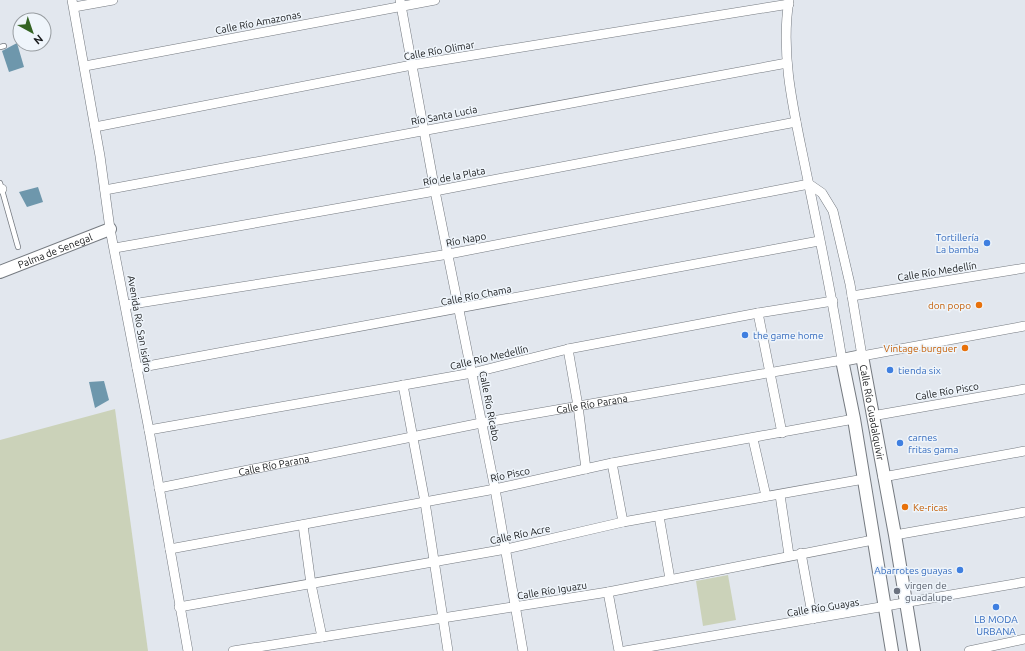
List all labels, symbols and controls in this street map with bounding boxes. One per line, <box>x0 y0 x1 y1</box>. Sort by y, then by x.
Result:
street label: Calle Río Amazonas <box>214 9 302 36</box>
north arrow <box>12 12 52 52</box>
text: N <box>31 32 45 47</box>
street label: Calle Río Olimar <box>403 39 475 62</box>
street label: Río Santa Lucia <box>410 104 478 127</box>
street label: Río de la Plata <box>422 165 486 188</box>
street label: Río Napo <box>445 230 487 249</box>
street label: Palma de Senegal <box>16 231 94 270</box>
place label: Tortillería La bamba <box>936 232 979 255</box>
marker: Tortillería La bamba <box>982 238 992 248</box>
street label: Calle Río Medellín <box>897 260 978 283</box>
street label: Avenida Río San Isidro <box>126 275 153 374</box>
street label: Calle Río Chama <box>440 283 512 308</box>
place label: don popo <box>928 300 971 311</box>
marker: don popo <box>974 300 984 310</box>
marker: the game home <box>740 330 750 340</box>
place label: the game home <box>753 330 824 341</box>
street label: Calle Río Medellín <box>449 343 529 372</box>
place label: Vintage burguer <box>883 343 957 354</box>
marker: Vintage burguer <box>960 343 970 353</box>
street label: Calle Río Guadalquivir <box>858 364 886 462</box>
marker: tienda six <box>885 365 895 375</box>
place label: tienda six <box>898 365 941 376</box>
street label: Calle Río Ricabo <box>477 370 502 442</box>
street label: Calle Río Pisco <box>914 380 980 402</box>
street label: Calle Río Parana <box>555 393 628 416</box>
place label: carnes fritas gama <box>908 432 958 455</box>
marker: carnes fritas gama <box>895 438 905 448</box>
street label: Calle Río Parana <box>237 453 310 478</box>
street label: Río Pisco <box>489 465 531 484</box>
marker: Ke-ricas <box>900 502 910 512</box>
place label: Ke-ricas <box>913 502 948 513</box>
street label: Calle Río Acre <box>489 523 551 546</box>
place label: Abarrotes guayas <box>874 565 952 576</box>
marker: Abarrotes guayas <box>955 565 965 575</box>
street label: Calle Río Iguazu <box>516 580 588 601</box>
place label: virgen de guadalupe <box>905 580 952 603</box>
marker: virgen de guadalupe <box>892 586 902 596</box>
street label: Calle Río Guayas <box>786 596 860 619</box>
marker: LB MODA URBANA <box>991 602 1001 612</box>
place label: LB MODA URBANA <box>974 614 1018 637</box>

